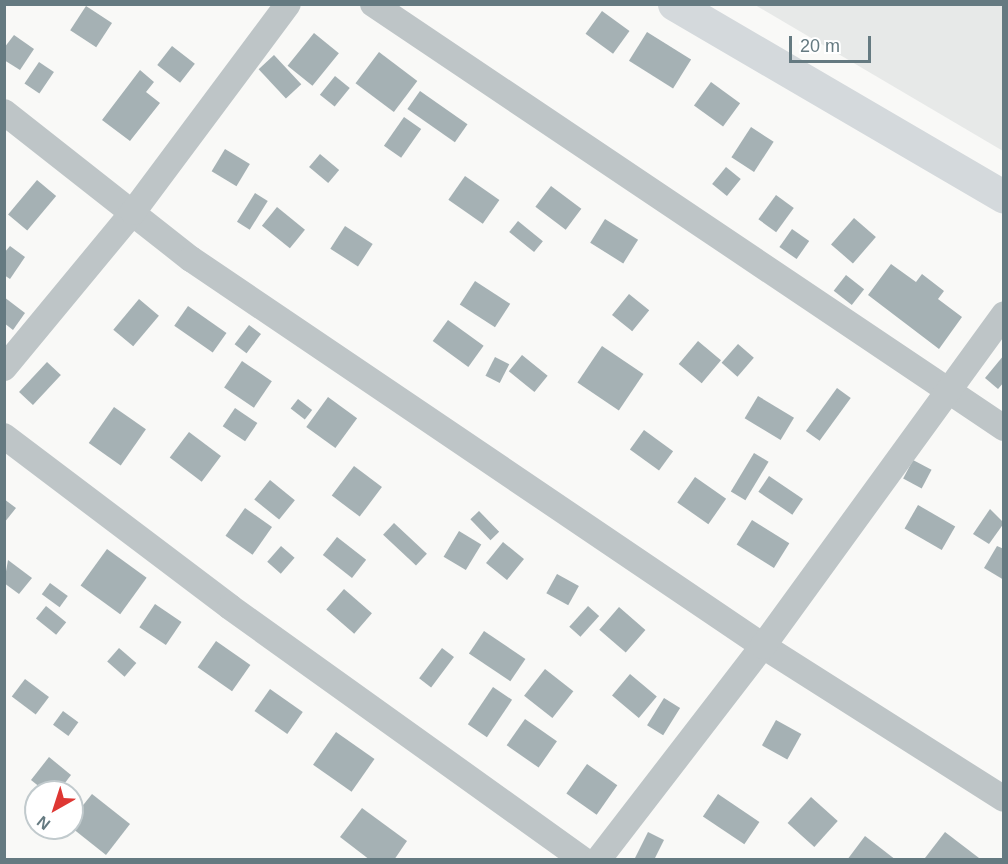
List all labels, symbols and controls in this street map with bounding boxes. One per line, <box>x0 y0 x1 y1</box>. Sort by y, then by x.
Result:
scale bar <box>792 24 874 62</box>
text: 20 m <box>800 36 840 56</box>
north arrow <box>24 780 84 840</box>
text: N <box>34 813 53 833</box>

